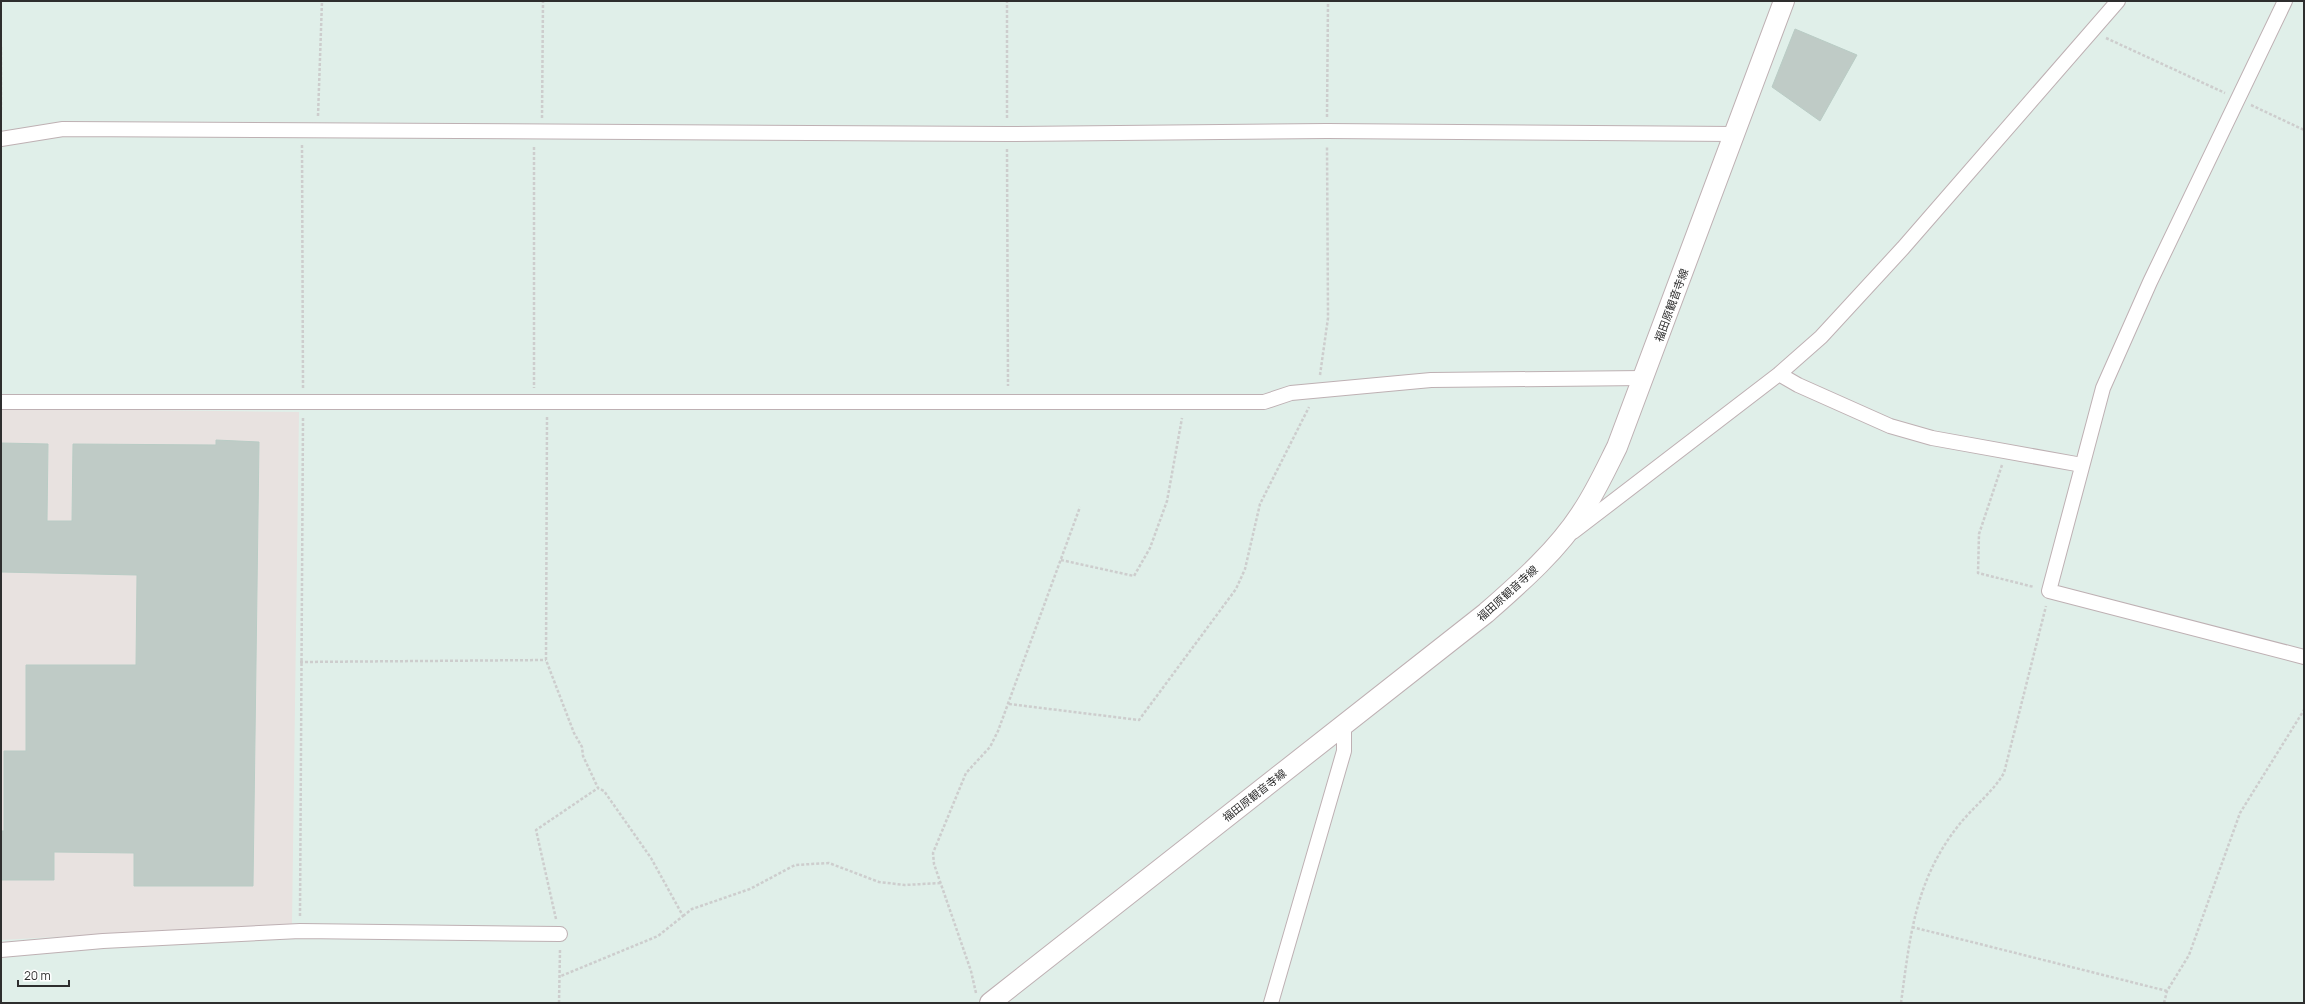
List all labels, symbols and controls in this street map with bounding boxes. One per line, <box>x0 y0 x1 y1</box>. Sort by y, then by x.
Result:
street label: 福田原観音寺線 <box>1651 266 1691 344</box>
street label: 福田原観音寺線 <box>1473 562 1541 624</box>
street label: 福田原観音寺線 <box>1219 765 1289 825</box>
scale bar <box>18 962 69 988</box>
text: 20 m <box>24 967 51 984</box>

